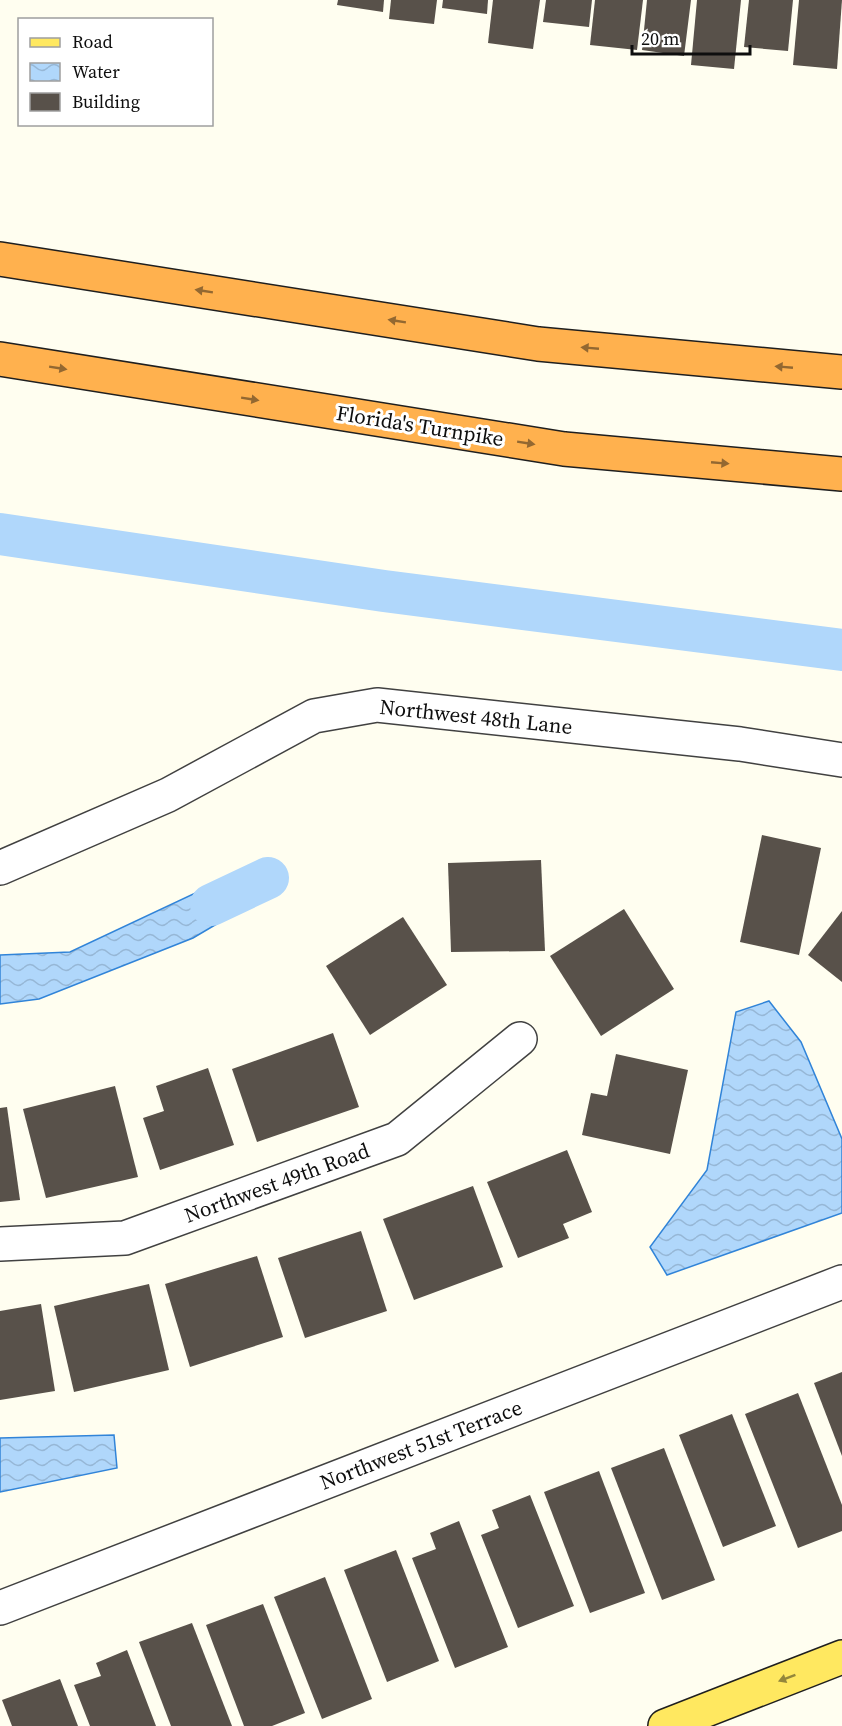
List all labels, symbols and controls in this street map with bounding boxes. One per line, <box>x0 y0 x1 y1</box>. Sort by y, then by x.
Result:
legend <box>18 18 213 126</box>
scale bar <box>632 18 750 56</box>
text: 20 m <box>641 26 679 51</box>
text: Road <box>72 29 113 54</box>
text: Water <box>72 59 120 84</box>
text: Building <box>72 89 140 114</box>
one-way arrow <box>194 287 213 296</box>
one-way arrow <box>387 317 406 326</box>
one-way arrow <box>580 343 599 353</box>
one-way arrow <box>774 362 793 372</box>
one-way arrow <box>48 364 67 373</box>
one-way arrow <box>241 395 260 404</box>
street label: Florida's Turnpike <box>334 398 506 453</box>
one-way arrow <box>516 439 535 448</box>
one-way arrow <box>710 458 729 468</box>
street label: Northwest 48th Lane <box>378 692 574 741</box>
street label: Northwest 49th Road <box>180 1136 373 1229</box>
street label: Northwest 51st Terrace <box>315 1393 526 1497</box>
one-way arrow <box>778 1674 796 1684</box>

